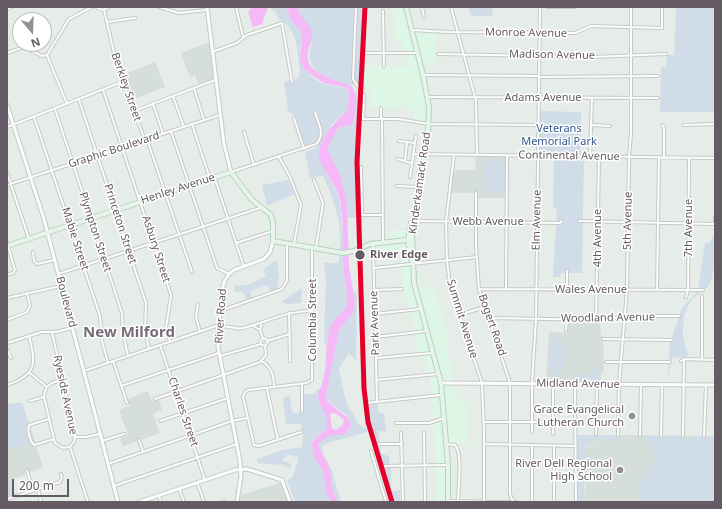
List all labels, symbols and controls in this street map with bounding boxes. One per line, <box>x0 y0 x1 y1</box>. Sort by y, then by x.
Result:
north arrow <box>12 12 52 52</box>
street label: Monroe Avenue <box>485 26 567 40</box>
text: N <box>29 34 42 51</box>
street label: Madison Avenue <box>509 48 595 62</box>
street label: Berkley Street <box>108 51 144 123</box>
street label: Adams Avenue <box>505 91 581 105</box>
park label: Veterans Memorial Park <box>521 122 597 148</box>
street label: Graphic Boulevard <box>67 129 161 171</box>
street label: Kinderkamack Road <box>406 131 434 235</box>
street label: Continental Avenue <box>518 149 620 163</box>
street label: Henley Avenue <box>139 171 217 207</box>
street label: Princeton Street <box>101 182 139 266</box>
street label: Plympton Street <box>76 190 114 274</box>
street label: Elm Avenue <box>530 190 544 250</box>
street label: 5th Avenue <box>621 192 635 250</box>
street label: 7th Avenue <box>682 199 696 257</box>
street label: Mabie Street <box>59 206 91 272</box>
street label: 4th Avenue <box>591 209 605 267</box>
street label: Asbury Street <box>139 214 173 284</box>
street label: Webb Avenue <box>452 215 524 229</box>
marker: River Edge <box>353 248 367 262</box>
place label: River Edge <box>370 248 428 262</box>
street label: Boulevard <box>53 275 79 329</box>
street label: Summit Avenue <box>444 278 480 360</box>
street label: Columbia Street <box>306 279 320 361</box>
street label: Wales Avenue <box>555 283 627 297</box>
street label: River Road <box>212 288 230 344</box>
street label: Park Avenue <box>367 290 383 356</box>
street label: Bogert Road <box>475 292 509 358</box>
street label: Woodland Avenue <box>561 311 655 325</box>
district label: New Milford <box>83 324 175 342</box>
street label: Ryeside Avenue <box>50 354 80 436</box>
street label: Charles Street <box>165 376 201 448</box>
street label: Midland Avenue <box>536 377 620 391</box>
place label: Grace Evangelical Lutheran Church <box>534 403 624 429</box>
marker: Grace Evangelical Lutheran Church <box>627 411 637 421</box>
place label: River Dell Regional High School <box>515 457 612 483</box>
marker: River Dell Regional High School <box>615 465 625 475</box>
scale bar <box>14 471 71 497</box>
text: 200 m <box>19 477 54 494</box>

